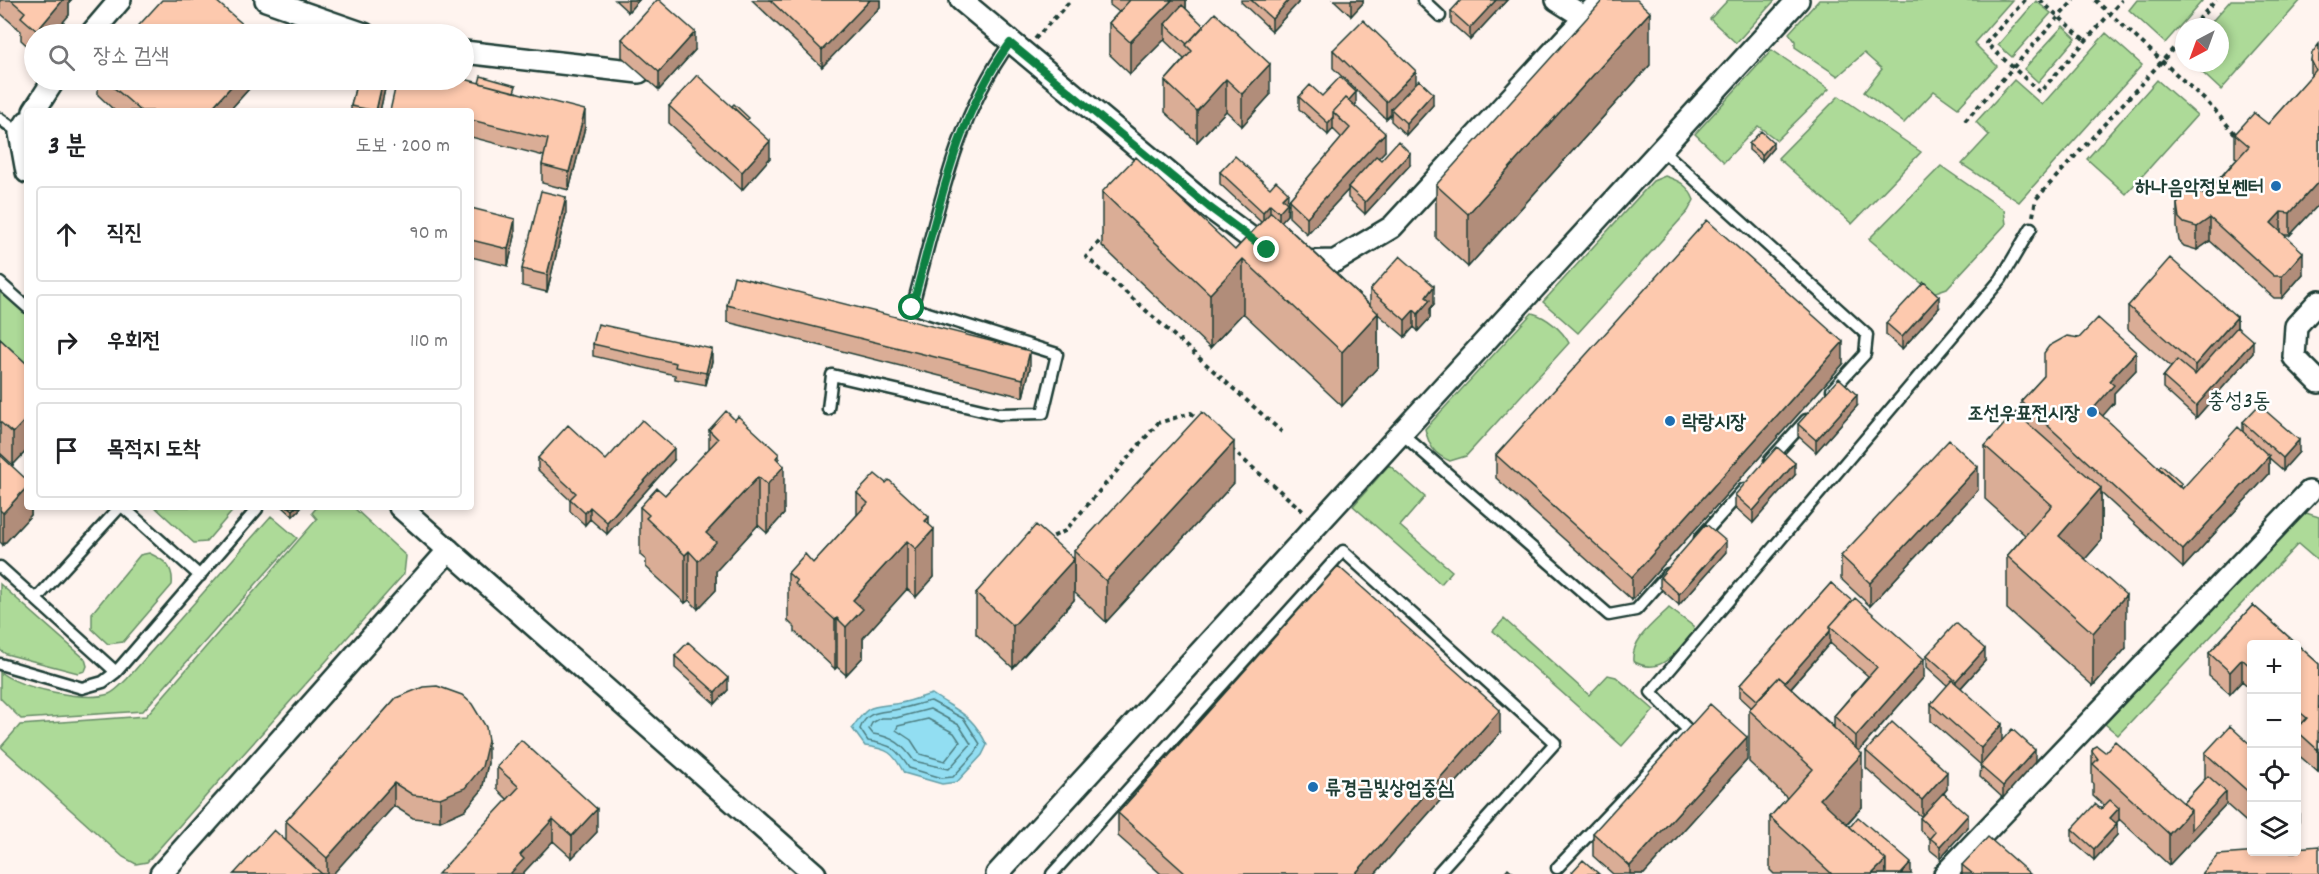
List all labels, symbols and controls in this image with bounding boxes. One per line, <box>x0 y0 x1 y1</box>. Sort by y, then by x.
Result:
north arrow <box>2175 18 2229 72</box>
search box <box>24 24 474 90</box>
icon: search <box>45 41 78 74</box>
text: 장소 검색 <box>93 42 169 73</box>
text: 3 분 <box>48 129 86 166</box>
text: 도보 · 200 m <box>355 133 450 161</box>
place label: 하나음악정보쎈터 <box>2135 175 2264 203</box>
marker: 하나음악정보쎈터 <box>2269 179 2283 193</box>
icon: ahead <box>50 218 83 251</box>
text: 직진 <box>107 219 142 250</box>
text: 90 m <box>410 220 448 248</box>
route end <box>1253 236 1279 262</box>
route start <box>898 294 924 320</box>
icon: right <box>50 326 83 359</box>
text: 우회전 <box>107 327 160 358</box>
text: 110 m <box>410 328 448 356</box>
district label: 충성3동 <box>2208 387 2270 418</box>
place label: 조선우표전시장 <box>1967 401 2080 429</box>
marker: 조선우표전시장 <box>2085 405 2099 419</box>
place label: 락랑시장 <box>1682 410 1746 438</box>
marker: 락랑시장 <box>1663 414 1677 428</box>
icon: arrive <box>50 434 83 467</box>
text: 목적지 도착 <box>107 435 201 466</box>
map controls <box>2247 640 2301 856</box>
button: + <box>2247 640 2301 694</box>
button: − <box>2247 694 2301 748</box>
button: locate <box>2247 748 2301 802</box>
place label: 류경금빛상업중심 <box>1325 776 1454 804</box>
marker: 류경금빛상업중심 <box>1306 780 1320 794</box>
button: layers <box>2247 802 2301 856</box>

